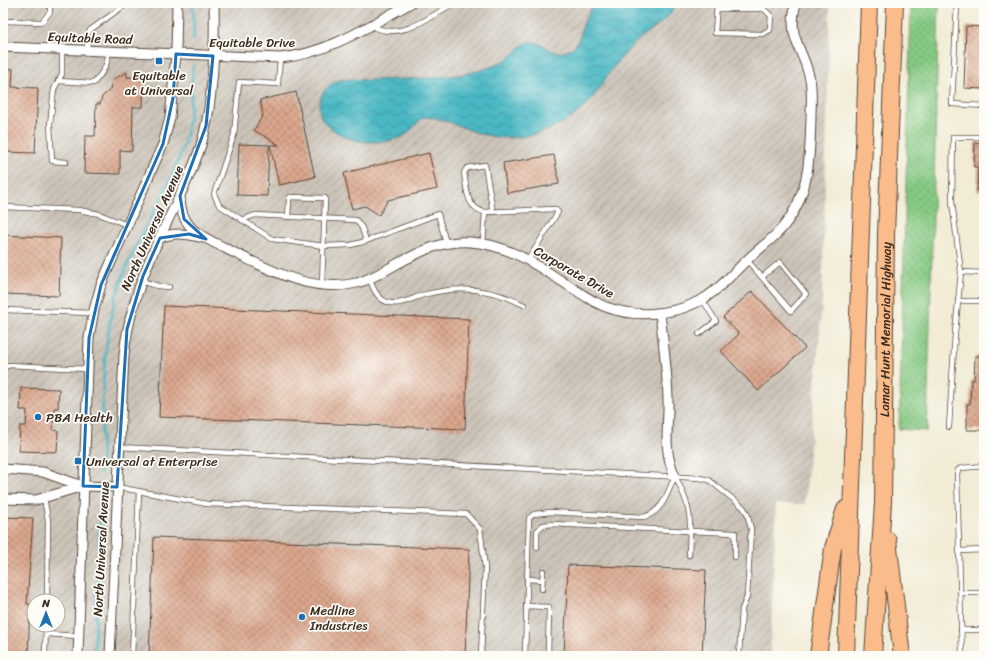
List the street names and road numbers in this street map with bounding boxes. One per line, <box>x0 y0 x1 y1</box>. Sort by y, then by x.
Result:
street label: Equitable Road <box>47 25 134 51</box>
street label: Equitable Drive <box>209 31 295 54</box>
street label: North Universal Avenue <box>114 162 190 294</box>
street label: Corporate Drive <box>529 240 619 304</box>
street label: Lamar Hunt Memorial Highway <box>872 241 897 417</box>
street label: North Universal Avenue <box>86 481 116 617</box>

